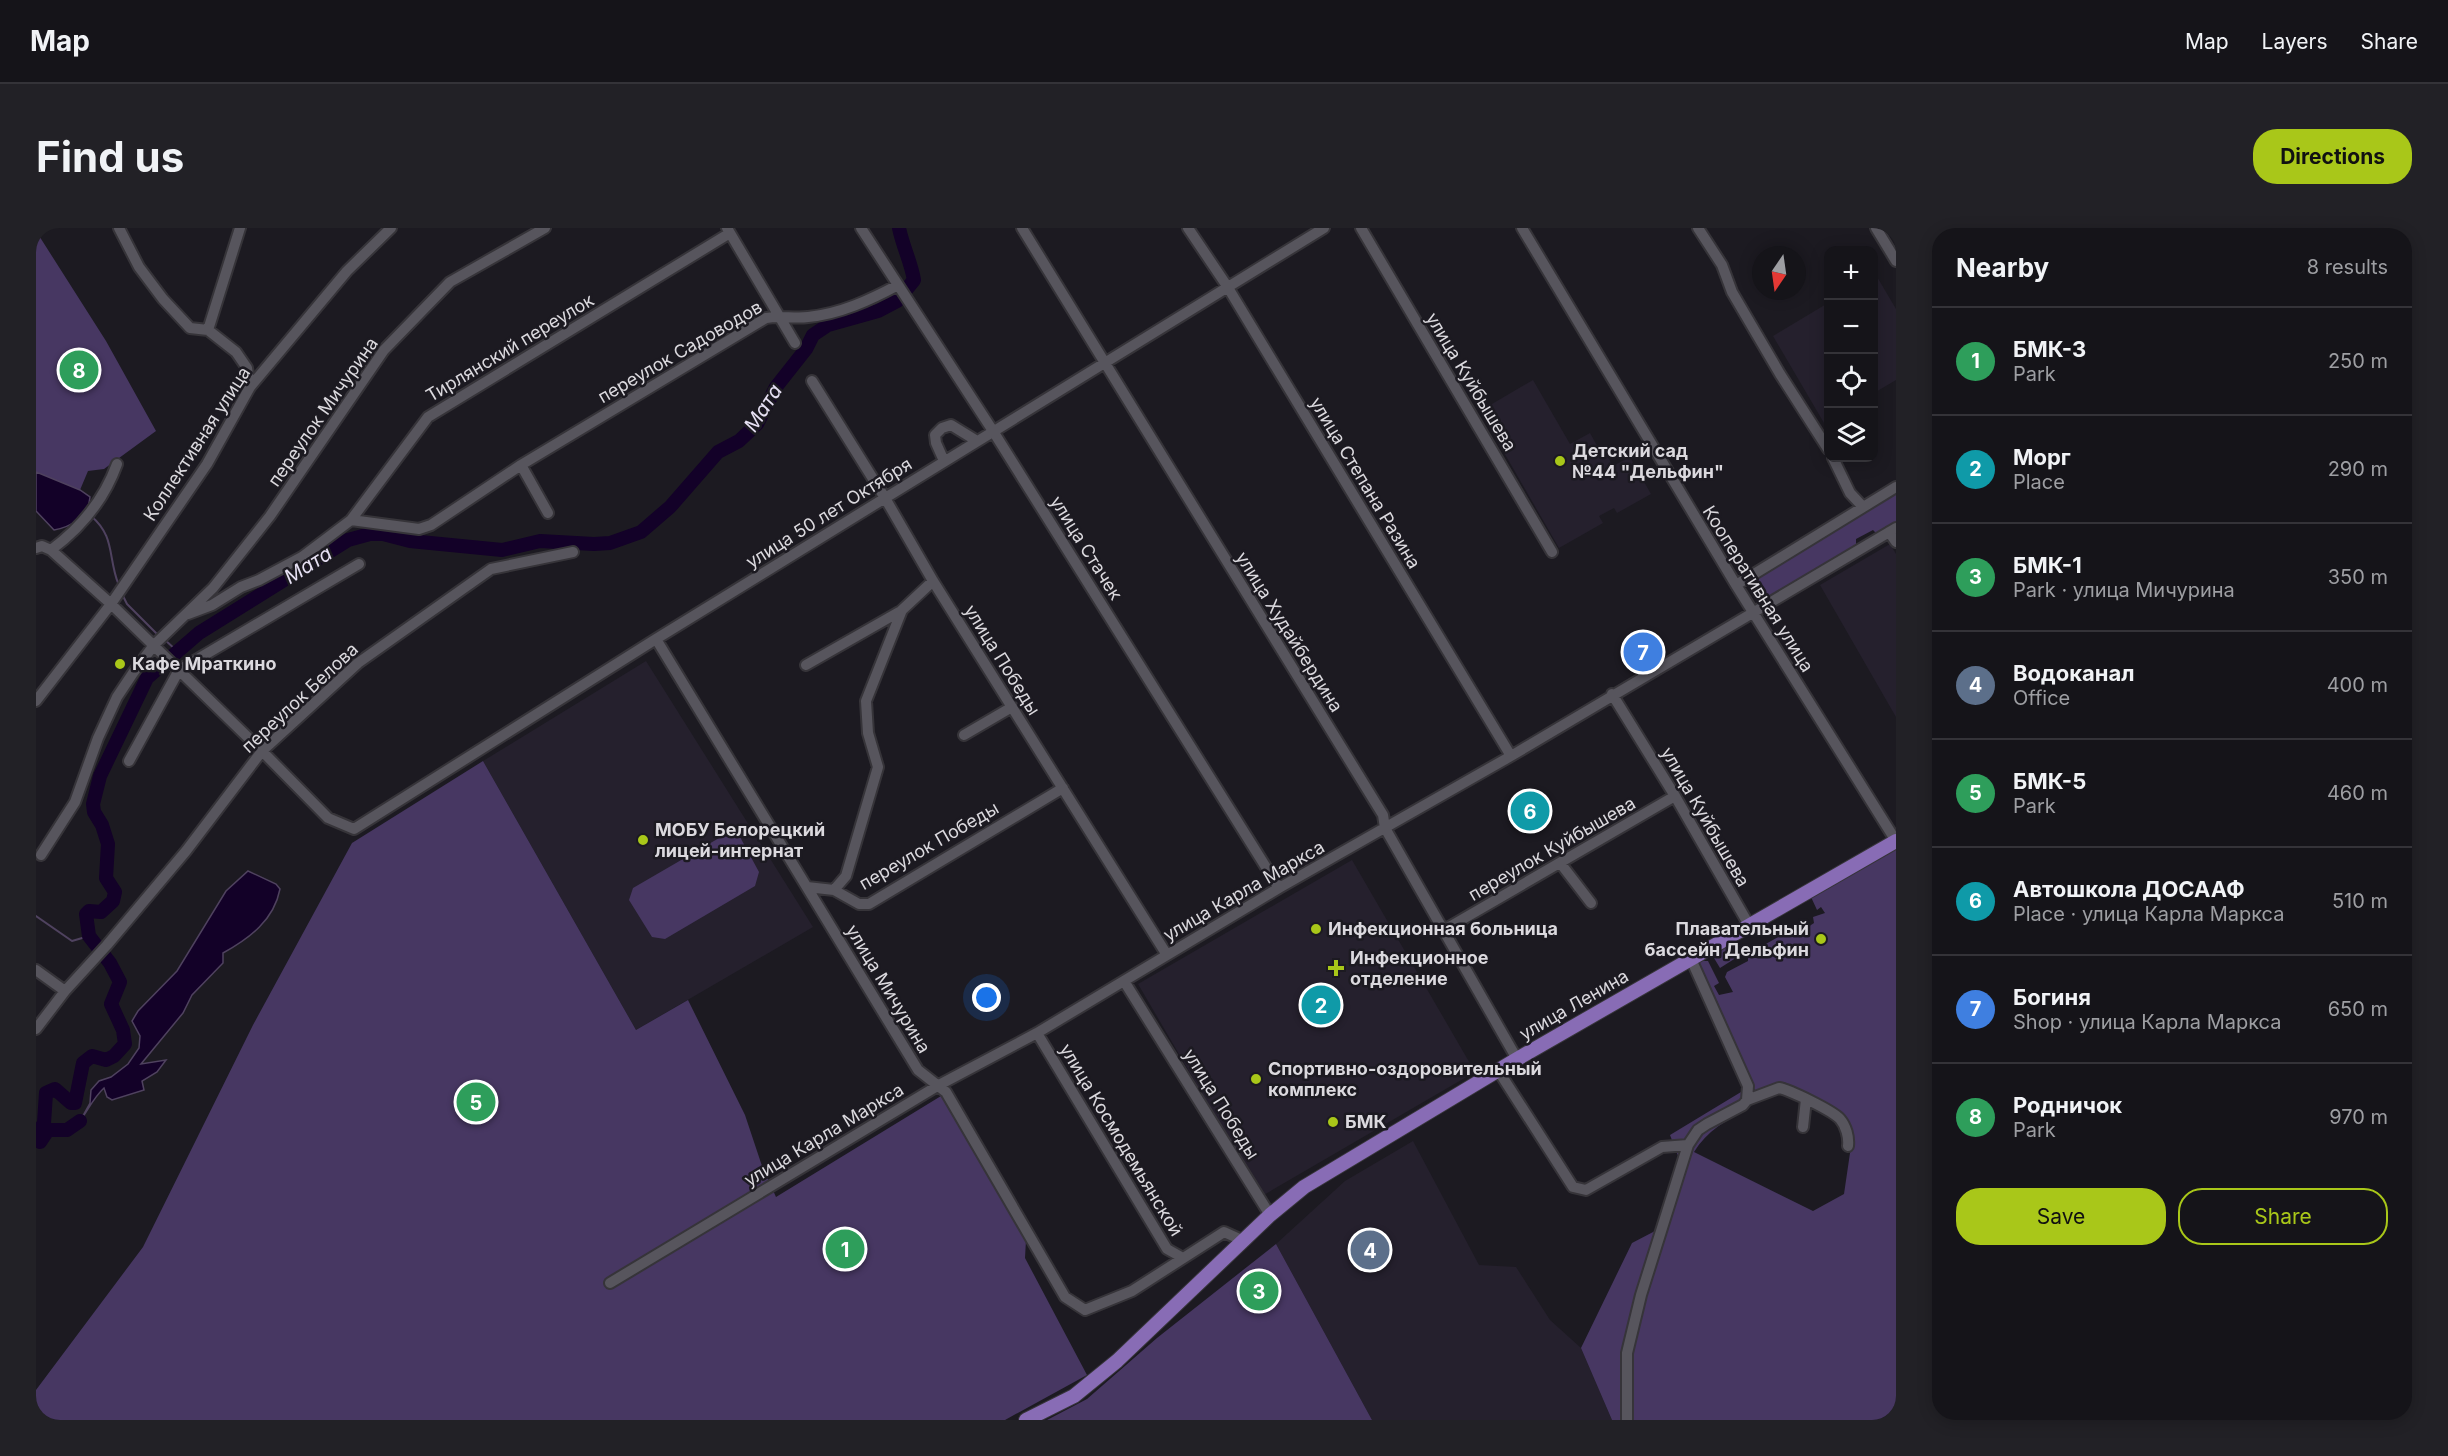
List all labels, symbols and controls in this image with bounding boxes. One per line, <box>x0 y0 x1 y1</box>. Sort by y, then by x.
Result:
text: Map <box>30 24 90 58</box>
text: Map <box>2185 29 2229 54</box>
text: Layers <box>2262 29 2328 54</box>
text: Share <box>2361 29 2418 54</box>
button: Directions <box>2253 129 2412 184</box>
text: Find us <box>36 131 184 182</box>
north arrow <box>1752 246 1806 300</box>
map controls <box>1824 246 1878 462</box>
button: + <box>1824 246 1878 300</box>
text: Nearby <box>1956 252 2049 283</box>
text: 8 results <box>2307 255 2388 279</box>
street label: Тирлянский переулок <box>422 289 598 406</box>
street label: переулок Садоводов <box>594 296 766 407</box>
button: − <box>1824 300 1878 354</box>
street label: улица Куйбышева <box>1422 309 1521 455</box>
street label: переулок Мичурина <box>263 333 382 490</box>
text: БМК-3 <box>2013 336 2086 362</box>
pin: 8 <box>60 348 99 392</box>
text: 1 <box>1971 349 1980 373</box>
text: 250 m <box>2328 349 2388 373</box>
button: locate <box>1824 354 1878 408</box>
text: Park <box>2013 362 2056 386</box>
street label: Коллективная улица <box>139 363 254 525</box>
water label: Мата <box>739 380 787 436</box>
street label: улица Степана Разина <box>1306 393 1425 572</box>
button: layers <box>1824 408 1878 462</box>
place label: Детский сад №44 "Дельфин" <box>1572 440 1724 482</box>
text: Морг <box>2013 444 2071 470</box>
street label: улица 50 лет Октября <box>742 453 915 572</box>
marker: Детский сад №44 "Дельфин" <box>1553 454 1567 468</box>
text: 2 <box>1969 457 1982 481</box>
text: 290 m <box>2328 457 2388 481</box>
text: Place <box>2013 470 2065 494</box>
street label: улица Стачек <box>1046 492 1127 604</box>
street label: Кооперативная улица <box>1699 502 1818 676</box>
water label: Мата <box>280 541 336 589</box>
street label: улица Худайбердина <box>1232 548 1347 716</box>
text: БМК-1 <box>2013 552 2082 578</box>
text: 3 <box>1969 565 1982 589</box>
text: 350 m <box>2328 565 2388 589</box>
text: Park · улица Мичурина <box>2013 578 2235 602</box>
street label: улица Победы <box>960 601 1045 719</box>
pin: 7 <box>1624 630 1662 674</box>
street label: переулок Белова <box>237 638 362 757</box>
place label: Кафе Мраткино <box>132 653 277 674</box>
marker: Кафе Мраткино <box>113 657 127 671</box>
text: Водоканал <box>2013 660 2135 686</box>
text: 4 <box>1969 673 1982 697</box>
text: 400 m <box>2327 673 2388 697</box>
text: Office <box>2013 686 2070 710</box>
street label: улица Куйбышева <box>1657 743 1754 890</box>
text: БМК-5 <box>2013 768 2086 794</box>
text: 5 <box>1969 781 1982 805</box>
text: 460 m <box>2327 781 2388 805</box>
pin: 6 <box>1510 788 1550 834</box>
street label: переулок Куйбышева <box>1465 792 1639 905</box>
text: Park <box>2013 794 2056 818</box>
street label: переулок Победы <box>855 797 1002 894</box>
place label: МОБУ Белорецкий лицей-интернат <box>655 819 825 861</box>
marker: МОБУ Белорецкий лицей-интернат <box>636 833 650 847</box>
street label: улица Карла Маркса <box>1160 836 1328 945</box>
text: Автошкола ДОСААФ <box>2013 876 2245 902</box>
text: 6 <box>1969 889 1982 913</box>
text: 510 m <box>2332 889 2388 913</box>
text: Place · улица Карла Маркса <box>2013 902 2284 926</box>
place label: Инфекционная больница <box>1328 918 1558 939</box>
place label: Плавательный бассейн Дельфин <box>1645 918 1809 960</box>
street label: улица Мичурина <box>842 921 935 1057</box>
marker: Инфекционная больница <box>1309 922 1323 936</box>
marker: Плавательный бассейн Дельфин <box>1814 932 1828 946</box>
place label: Инфекционное отделение <box>1350 947 1489 989</box>
marker: Инфекционное отделение <box>1327 959 1345 977</box>
street label: улица Ленина <box>1516 965 1632 1044</box>
pin: 2 <box>1302 982 1340 1028</box>
your location <box>972 983 1001 1012</box>
text: Богиня <box>2013 984 2091 1010</box>
text: 7 <box>1970 997 1981 1021</box>
text: 650 m <box>2328 997 2388 1021</box>
text: Shop · улица Карла Маркса <box>2013 1010 2281 1034</box>
street label: улица Космодемьянской <box>1056 1040 1187 1240</box>
street label: улица Победы <box>1179 1045 1264 1163</box>
place label: Спортивно-оздоровительный комплекс <box>1268 1058 1542 1100</box>
marker: Спортивно-оздоровительный комплекс <box>1249 1072 1263 1086</box>
street label: улица Карла Маркса <box>740 1079 907 1191</box>
pin: 5 <box>456 1080 496 1124</box>
text: Родничок <box>2013 1092 2122 1118</box>
text: 8 <box>1969 1105 1982 1129</box>
text: 970 m <box>2329 1105 2388 1129</box>
place label: БМК <box>1345 1111 1386 1132</box>
marker: БМК <box>1326 1115 1340 1129</box>
text: Park <box>2013 1118 2056 1142</box>
button: Save <box>1956 1188 2166 1245</box>
button: Share <box>2178 1188 2388 1245</box>
pin: 1 <box>826 1226 864 1272</box>
pin: 4 <box>1350 1228 1390 1272</box>
pin: 3 <box>1240 1268 1278 1314</box>

